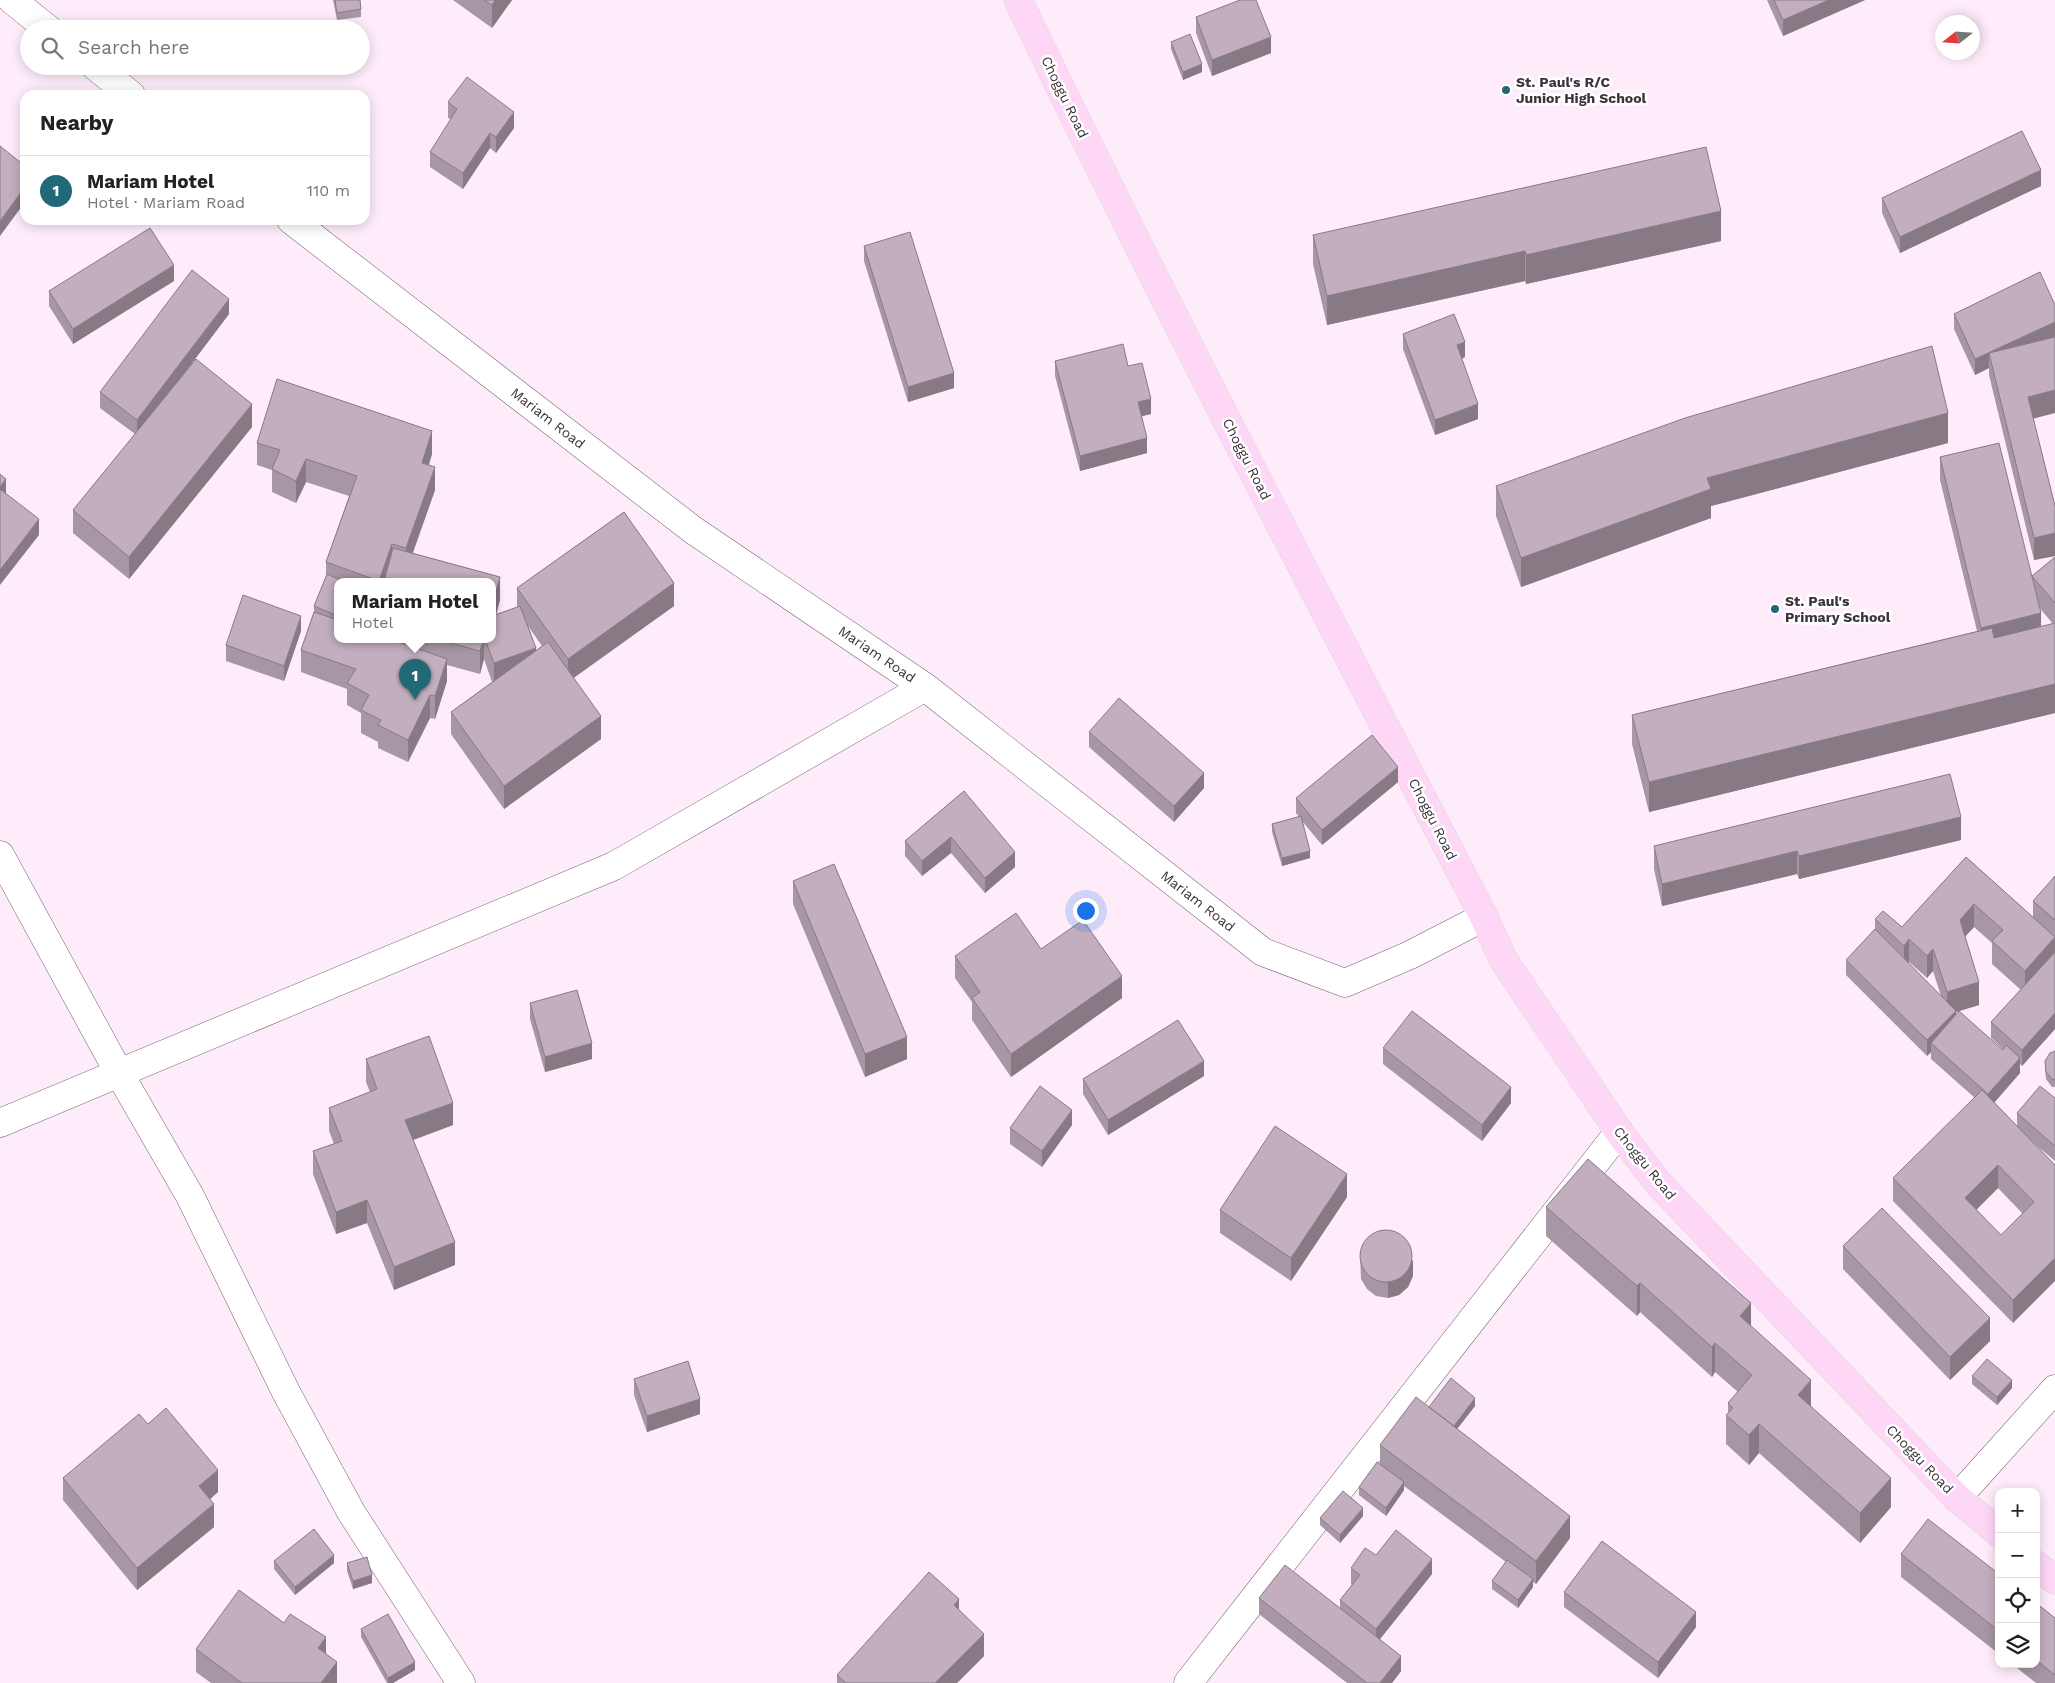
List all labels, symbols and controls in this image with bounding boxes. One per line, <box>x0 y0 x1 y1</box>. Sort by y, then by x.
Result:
north arrow <box>1935 15 1980 60</box>
search box <box>20 20 370 75</box>
icon: search <box>38 34 66 62</box>
text: Search here <box>78 36 189 59</box>
street label: Choggu Road <box>1038 53 1092 141</box>
place label: St. Paul's R/C Junior High School <box>1516 74 1647 106</box>
marker: St. Paul's R/C Junior High School <box>1500 84 1512 96</box>
text: Nearby <box>40 110 113 135</box>
text: Mariam Hotel <box>87 170 214 193</box>
text: 1 <box>53 181 59 200</box>
text: 110 m <box>307 181 350 200</box>
text: Hotel · Mariam Road <box>87 193 245 212</box>
street label: Mariam Road <box>508 384 588 452</box>
street label: Choggu Road <box>1220 416 1274 502</box>
popup <box>334 578 496 643</box>
text: Mariam Hotel <box>351 590 479 613</box>
place label: St. Paul's Primary School <box>1785 593 1891 625</box>
marker: St. Paul's Primary School <box>1769 603 1781 615</box>
text: Hotel <box>351 613 393 632</box>
street label: Mariam Road <box>835 622 919 686</box>
pin: 1 <box>399 659 431 700</box>
street label: Choggu Road <box>1406 776 1460 862</box>
street label: Mariam Road <box>1158 867 1238 935</box>
your location <box>1073 898 1099 924</box>
street label: Choggu Road <box>1611 1123 1679 1203</box>
street label: Choggu Road <box>1883 1421 1957 1497</box>
map controls <box>1995 1488 2040 1668</box>
button: + <box>1995 1488 2040 1533</box>
button: − <box>1995 1533 2040 1578</box>
button: locate <box>1995 1578 2040 1623</box>
button: layers <box>1995 1623 2040 1668</box>

